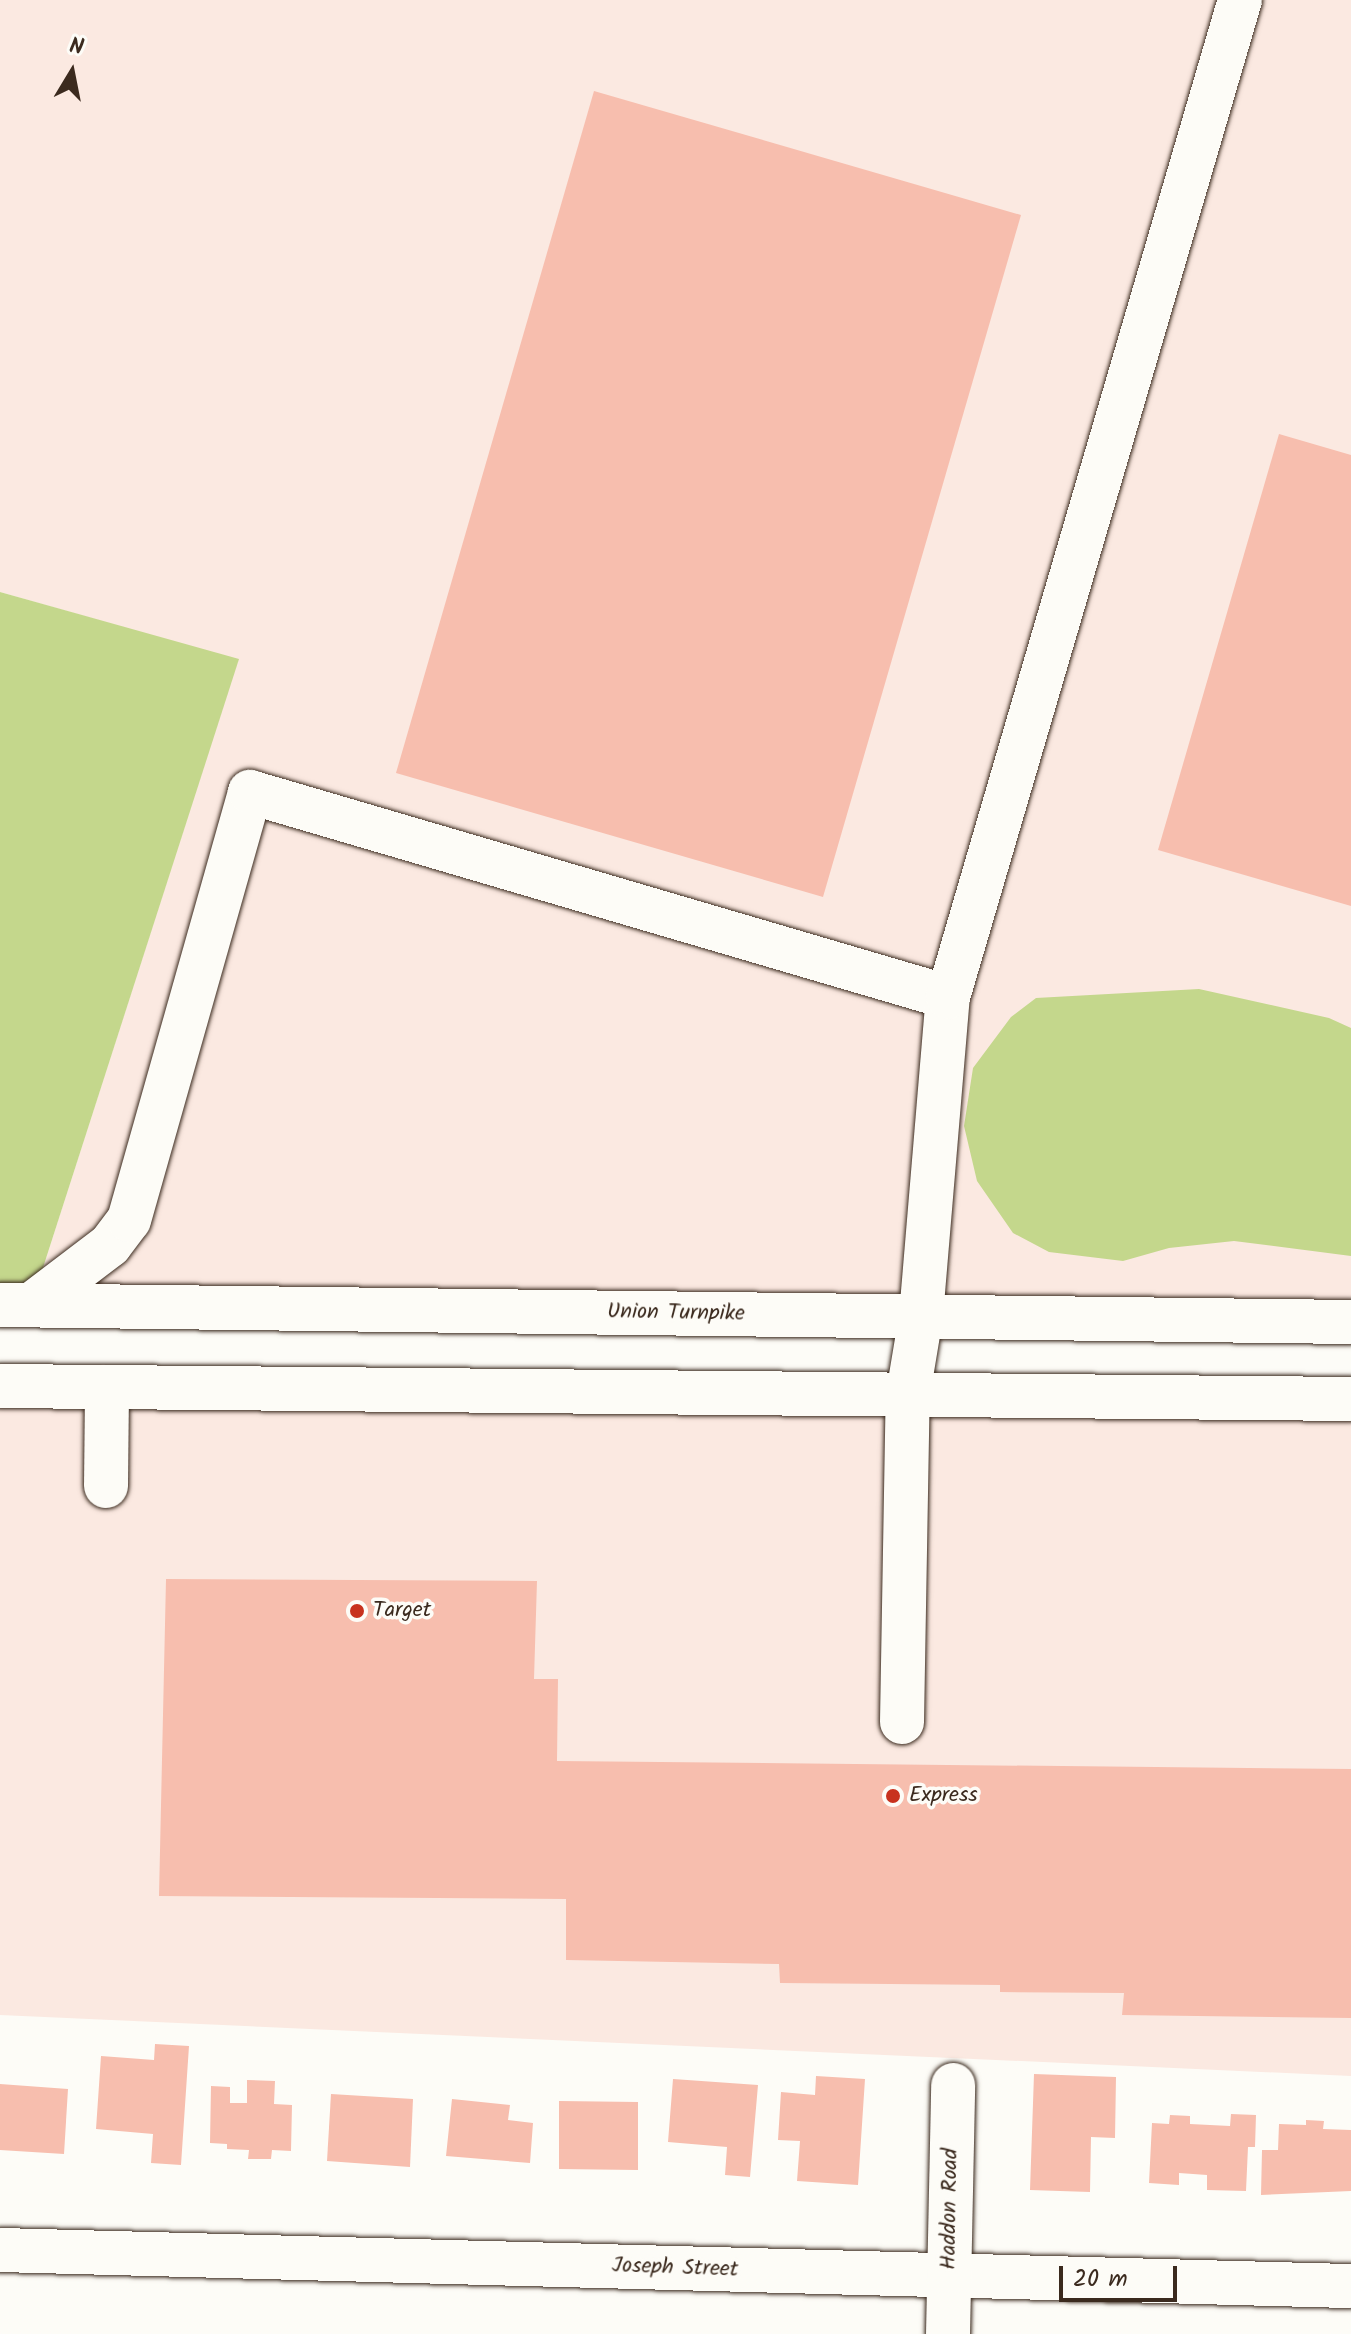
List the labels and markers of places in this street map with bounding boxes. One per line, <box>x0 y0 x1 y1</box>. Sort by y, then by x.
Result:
place label: Target <box>373 1598 431 1624</box>
marker: Target <box>348 1602 366 1620</box>
place label: Express <box>909 1783 978 1809</box>
marker: Express <box>884 1787 902 1805</box>

